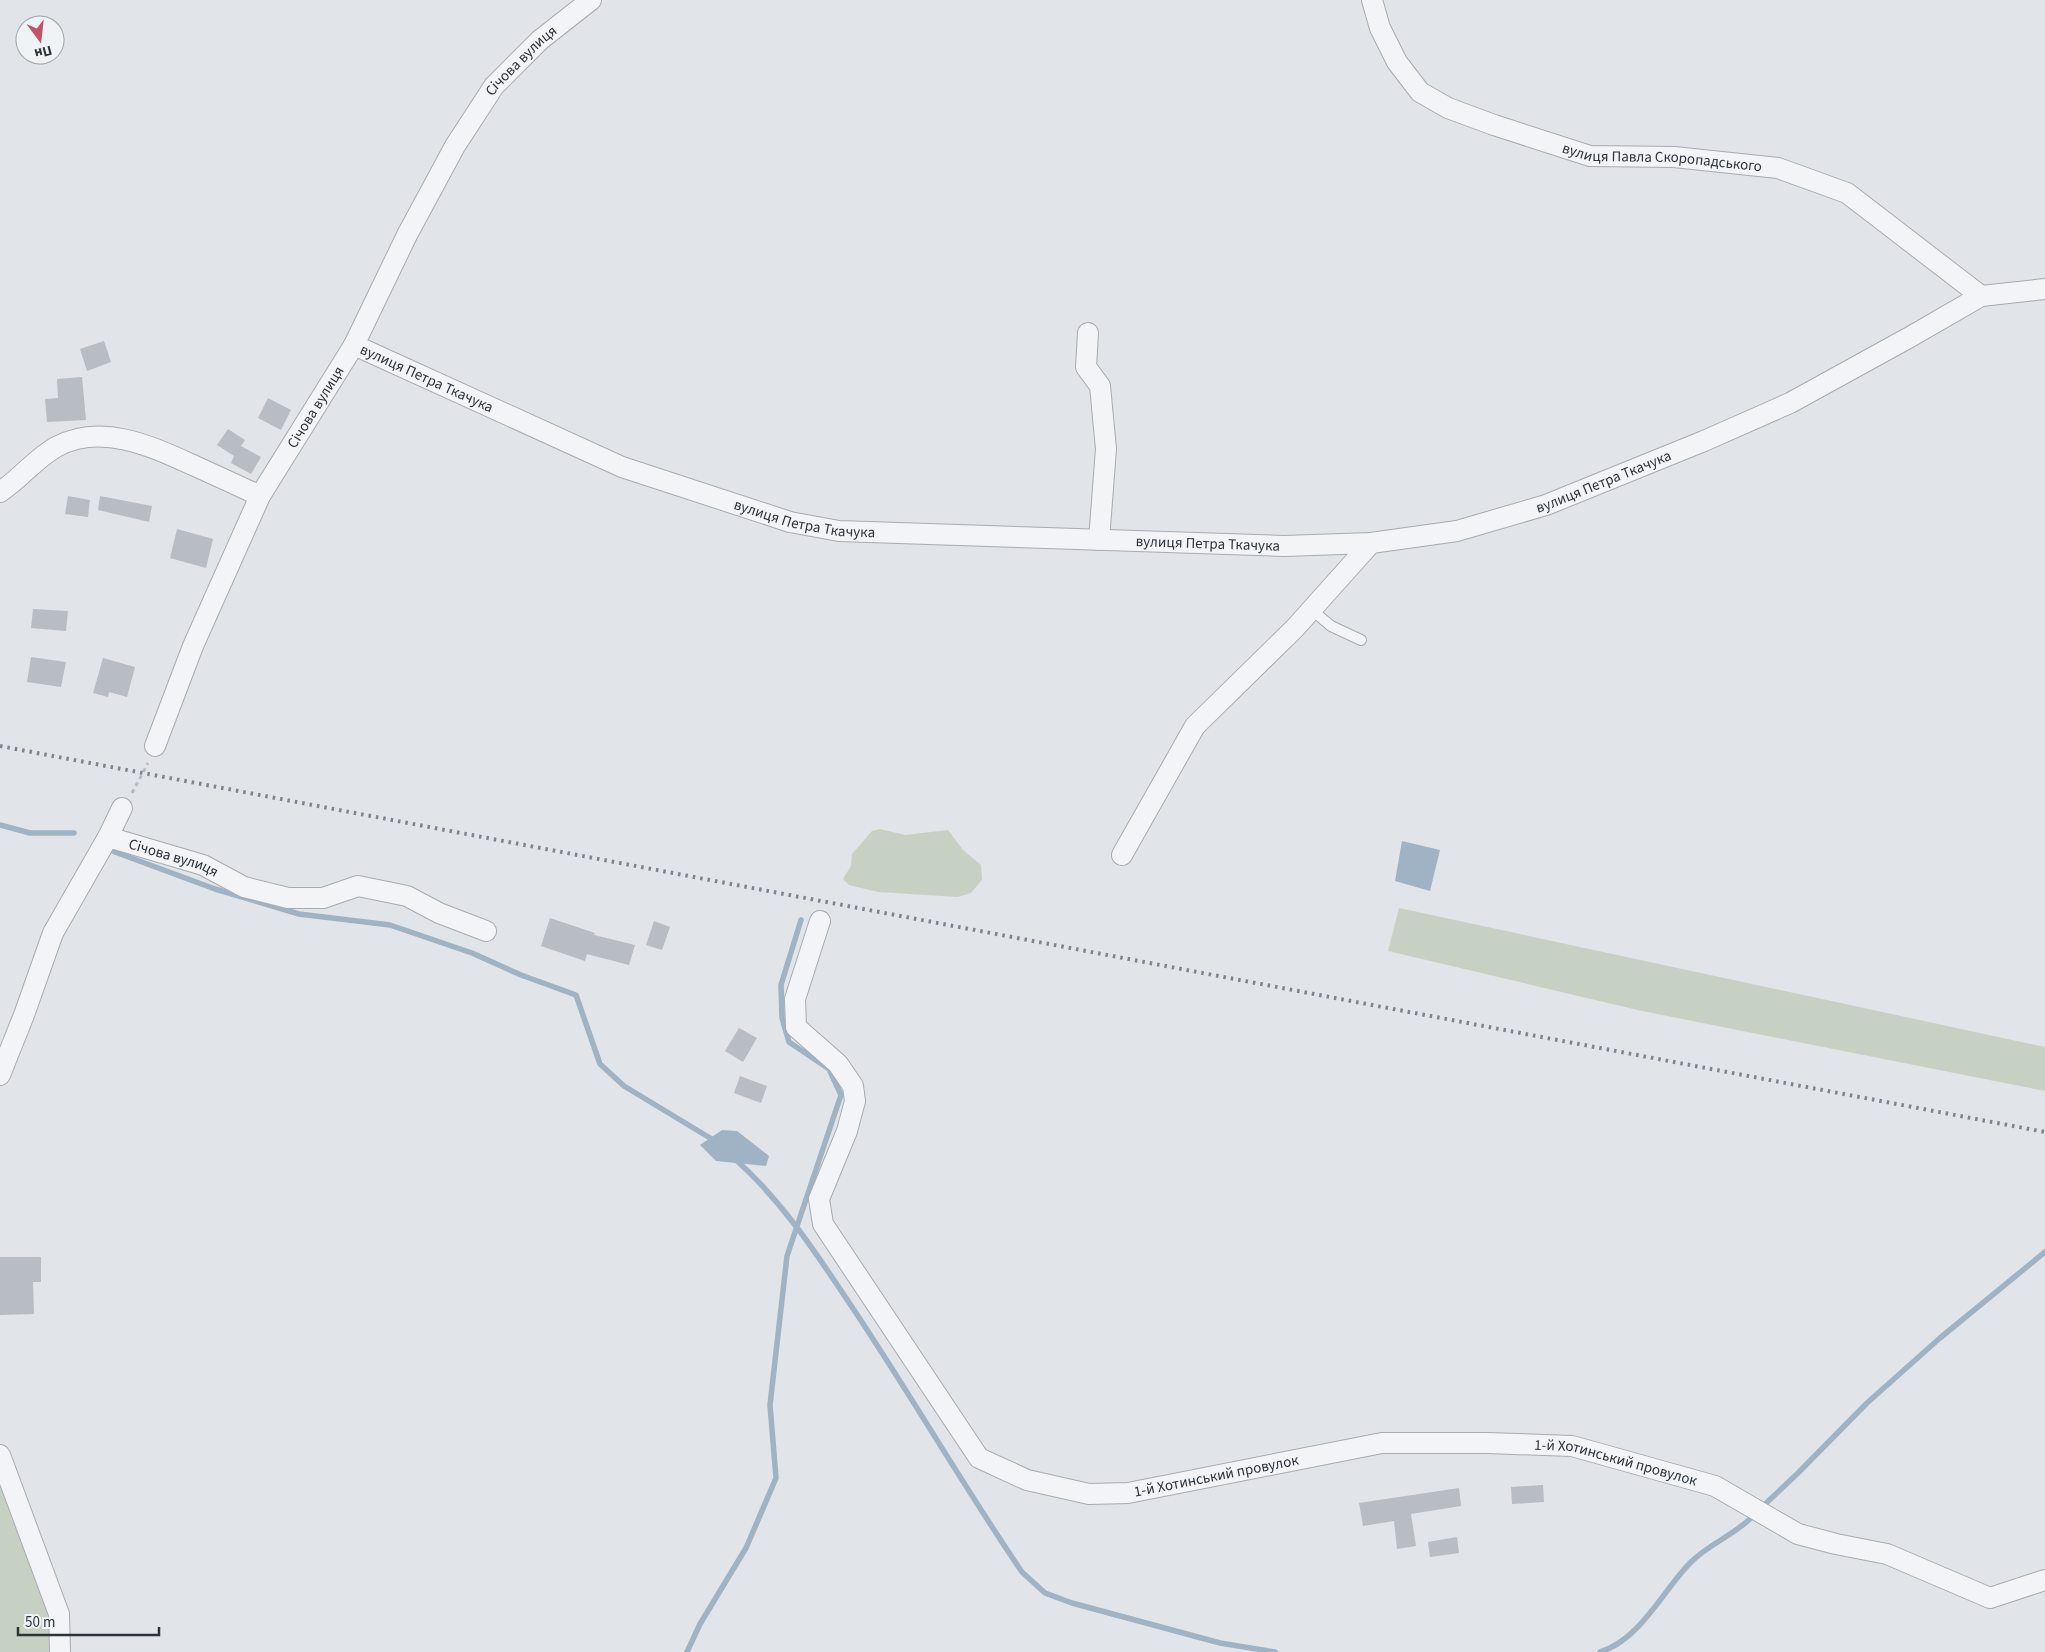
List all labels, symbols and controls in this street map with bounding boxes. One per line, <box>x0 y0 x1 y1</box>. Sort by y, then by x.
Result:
north arrow <box>15 15 65 65</box>
street label: Січова вулиця <box>480 21 562 100</box>
text: Пн <box>32 40 54 64</box>
street label: вулиця Павла Скоропадського <box>1559 138 1763 177</box>
street label: вулиця Петра Ткачука <box>357 339 497 418</box>
street label: Січова вулиця <box>282 362 349 453</box>
street label: вулиця Петра Ткачука <box>1533 445 1675 518</box>
street label: вулиця Петра Ткачука <box>731 494 875 543</box>
street label: вулиця Петра Ткачука <box>1135 531 1280 557</box>
street label: Січова вулиця <box>126 834 222 882</box>
street label: 1-й Хотинський провулок <box>1534 1435 1700 1492</box>
street label: 1-й Хотинський провулок <box>1132 1450 1301 1503</box>
scale bar <box>18 1604 159 1636</box>
text: 50 m <box>25 1612 55 1633</box>

